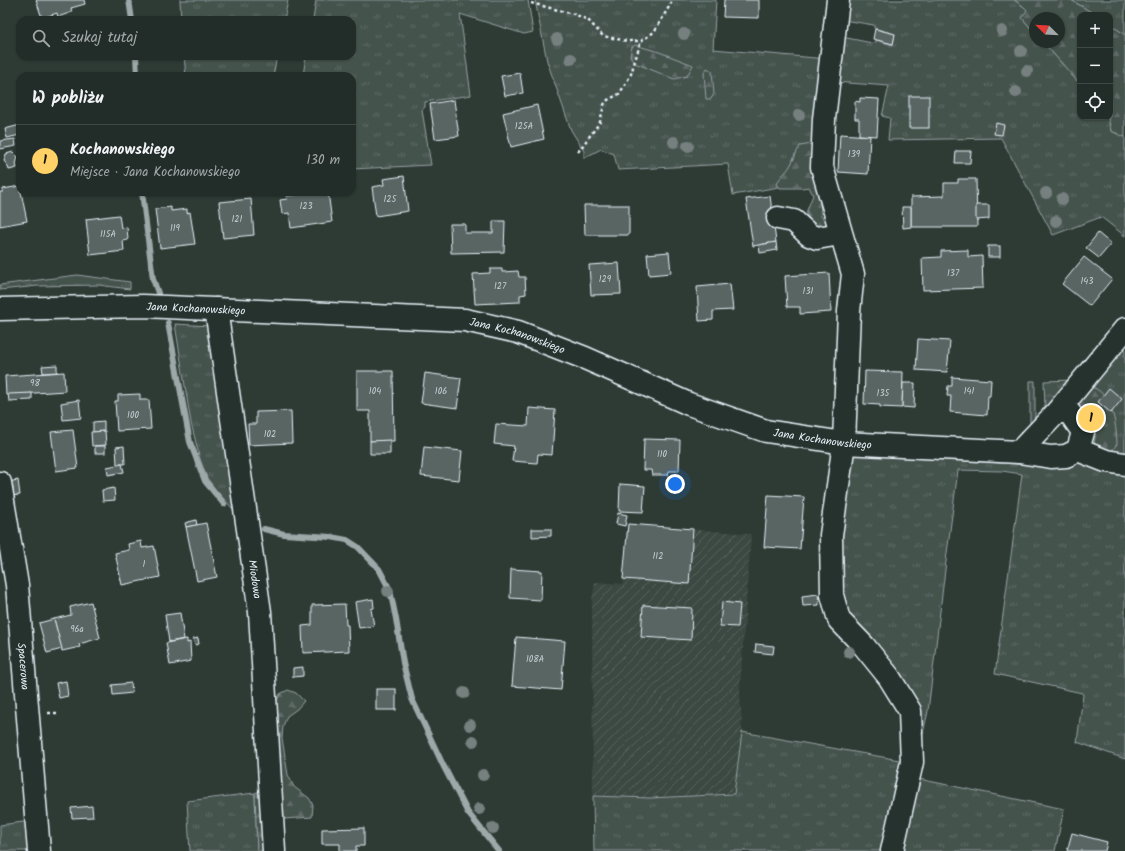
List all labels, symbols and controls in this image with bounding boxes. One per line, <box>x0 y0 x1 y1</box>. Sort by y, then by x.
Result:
north arrow <box>1029 12 1065 48</box>
map controls <box>1077 12 1113 120</box>
button: + <box>1077 12 1113 48</box>
search box <box>16 16 356 60</box>
text: Szukaj tutaj <box>62 26 137 50</box>
icon: search <box>30 27 52 49</box>
button: − <box>1077 48 1113 84</box>
button: locate <box>1077 84 1113 120</box>
text: W pobliżu <box>32 85 103 112</box>
house number: 125A <box>515 119 534 134</box>
text: Kochanowskiego <box>70 138 175 162</box>
house number: 139 <box>848 147 861 162</box>
text: 1 <box>43 150 47 171</box>
text: 130 m <box>306 150 340 171</box>
text: Miejsce · Jana Kochanowskiego <box>70 162 240 183</box>
house number: 125 <box>384 192 398 207</box>
house number: 123 <box>299 199 313 214</box>
house number: 121 <box>232 212 243 227</box>
house number: 119 <box>170 221 181 236</box>
house number: 115A <box>100 227 117 242</box>
house number: 137 <box>947 266 960 281</box>
house number: 129 <box>599 272 612 287</box>
house number: 143 <box>1081 274 1093 289</box>
house number: 127 <box>494 279 507 294</box>
house number: 131 <box>803 284 814 299</box>
street label: Jana Kochanowskiego <box>146 298 246 320</box>
street label: Jana Kochanowskiego <box>468 313 567 359</box>
house number: 98 <box>30 376 40 391</box>
house number: 104 <box>369 384 381 399</box>
house number: 106 <box>435 384 447 399</box>
house number: 141 <box>964 384 974 399</box>
house number: 135 <box>877 386 891 401</box>
pin: 1 <box>1078 403 1104 433</box>
house number: 100 <box>127 408 139 423</box>
street label: Jana Kochanowskiego <box>772 424 872 454</box>
house number: 102 <box>264 427 276 442</box>
house number: 110 <box>657 447 668 462</box>
your location <box>665 474 685 494</box>
house number: 112 <box>653 549 663 564</box>
house number: 1 <box>143 557 146 572</box>
street label: Miodowa <box>243 559 266 600</box>
house number: 96a <box>70 622 84 637</box>
street label: Spacerowa <box>12 642 34 691</box>
house number: 108A <box>526 652 545 667</box>

